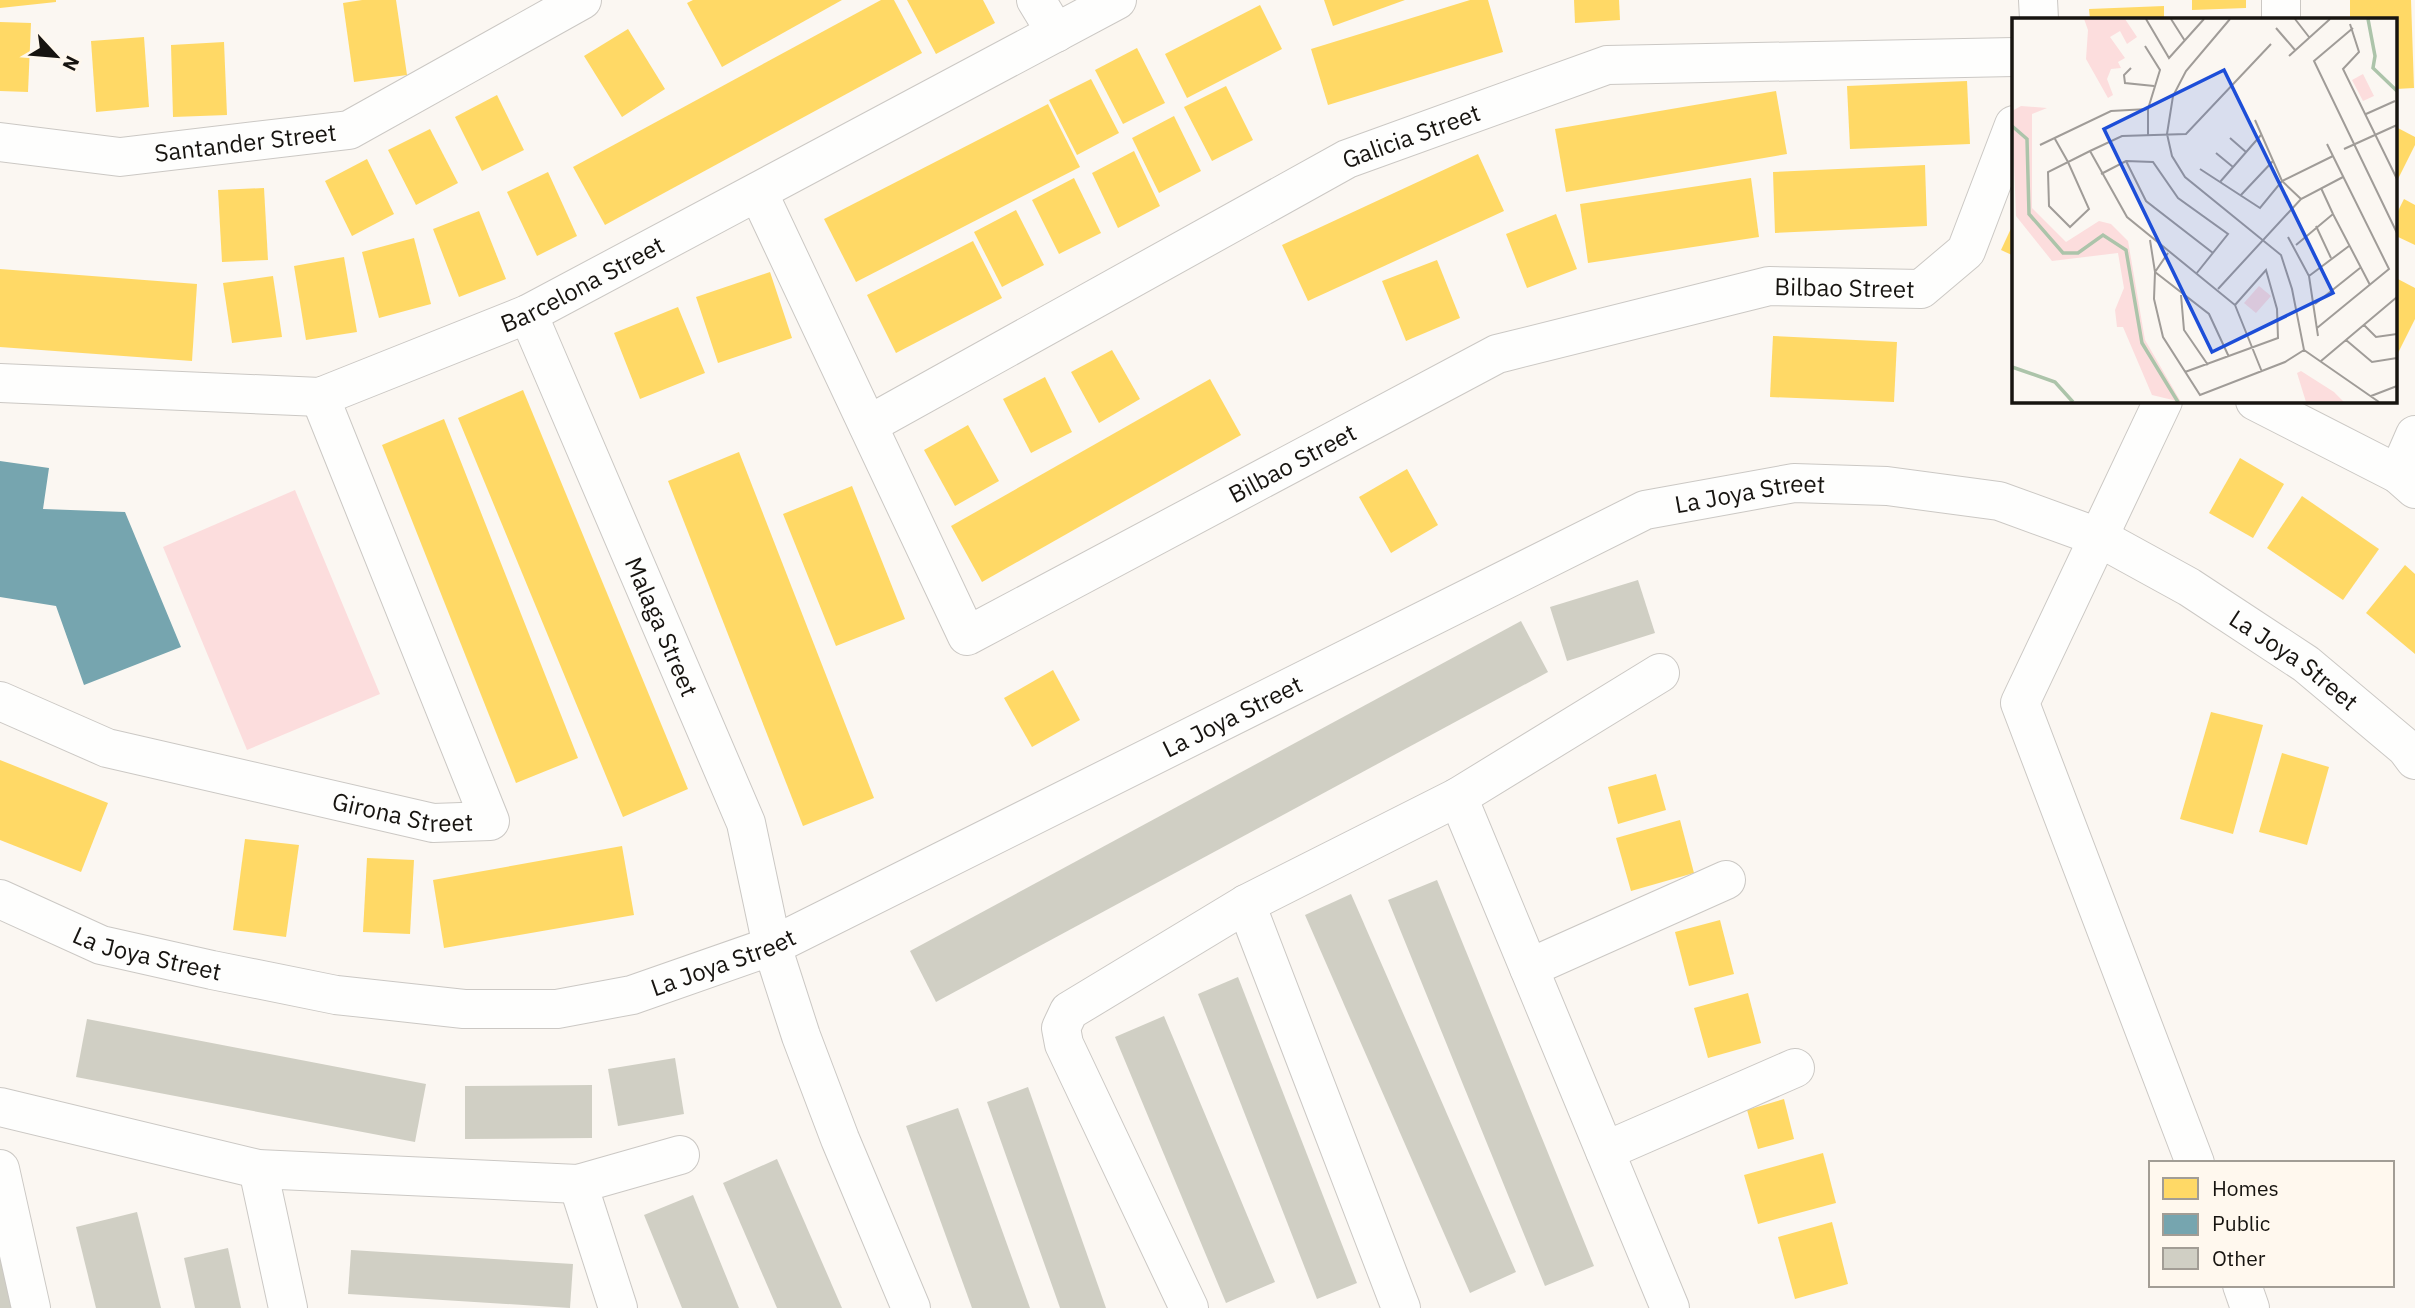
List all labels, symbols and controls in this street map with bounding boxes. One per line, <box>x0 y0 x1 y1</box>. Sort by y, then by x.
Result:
inset map <box>2012 18 2398 402</box>
north arrow <box>21 21 91 91</box>
text: N <box>57 52 85 75</box>
street label: Galicia Street <box>1338 96 1484 175</box>
street label: Santander Street <box>153 116 338 169</box>
street label: Barcelona Street <box>496 228 670 339</box>
street label: Bilbao Street <box>1774 270 1915 305</box>
street label: Bilbao Street <box>1223 416 1361 510</box>
street label: La Joya Street <box>1672 467 1826 520</box>
street label: Malaga Street <box>618 552 706 701</box>
street label: La Joya Street <box>2223 602 2365 717</box>
street label: La Joya Street <box>1157 668 1307 764</box>
street label: Girona Street <box>329 784 474 839</box>
street label: La Joya Street <box>68 918 224 988</box>
street label: La Joya Street <box>646 921 801 1003</box>
legend <box>2149 1161 2394 1287</box>
text: Homes <box>2212 1174 2279 1202</box>
text: Public <box>2212 1209 2270 1237</box>
text: Other <box>2212 1244 2266 1272</box>

